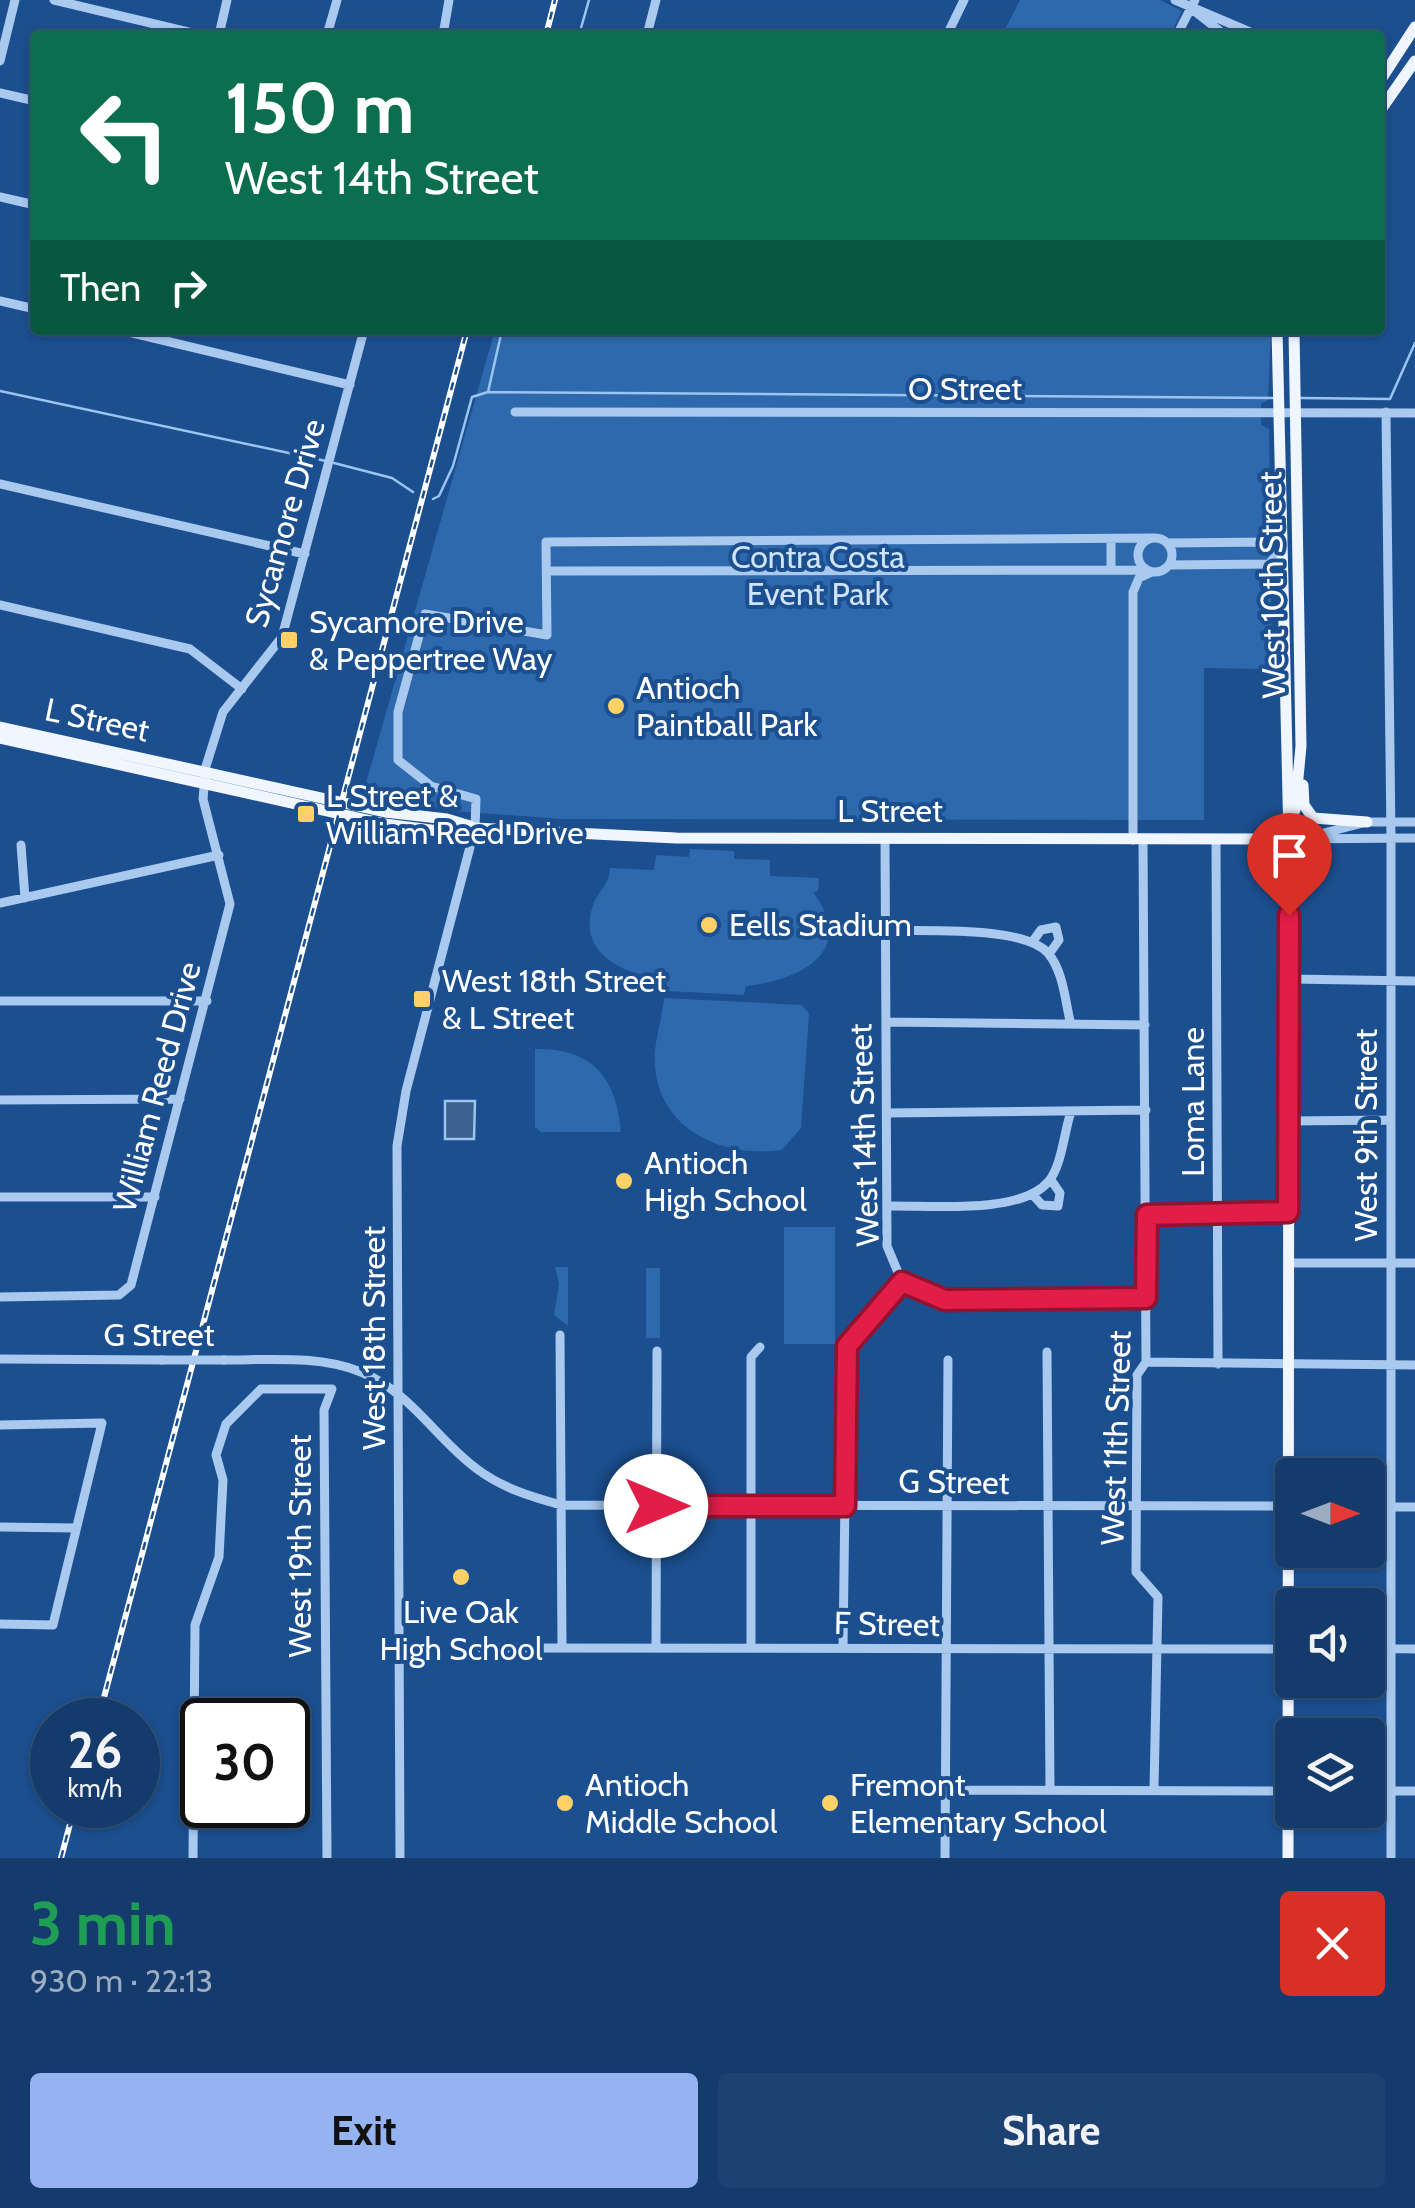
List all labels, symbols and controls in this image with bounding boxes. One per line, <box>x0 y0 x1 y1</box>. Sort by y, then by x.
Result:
text: 150 m <box>225 65 414 151</box>
icon: left <box>60 70 190 200</box>
text: West 14th Street <box>225 151 539 205</box>
icon: right <box>161 260 216 315</box>
text: Then <box>60 264 141 311</box>
street label: O Street <box>908 369 1022 408</box>
street label: Sycamore Drive <box>236 414 333 631</box>
street label: West 10th Street <box>1250 471 1293 699</box>
park label: Contra Costa Event Park <box>731 537 906 613</box>
place label: Sycamore Drive & Peppertree Way <box>309 602 553 678</box>
marker: Sycamore Drive & Peppertree Way <box>278 629 300 651</box>
place label: Antioch Paintball Park <box>636 668 818 744</box>
street label: L Street <box>41 689 153 750</box>
marker: Antioch Paintball Park <box>605 695 627 717</box>
place label: L Street & William Reed Drive <box>326 776 584 852</box>
street label: L Street <box>837 791 943 830</box>
marker: L Street & William Reed Drive <box>295 803 317 825</box>
pin <box>1247 813 1332 916</box>
icon: arrive <box>1262 828 1317 883</box>
place label: Eells Stadium <box>729 905 912 944</box>
marker: Eells Stadium <box>698 914 720 936</box>
street label: William Reed Drive <box>104 957 209 1216</box>
place label: West 18th Street & L Street <box>442 961 666 1037</box>
marker: West 18th Street & L Street <box>411 988 433 1010</box>
street label: West 14th Street <box>840 1023 887 1247</box>
street label: Loma Lane <box>1173 1027 1212 1177</box>
street label: West 9th Street <box>1346 1029 1385 1241</box>
place label: Antioch High School <box>644 1143 807 1219</box>
marker: Antioch High School <box>613 1170 635 1192</box>
street label: West 18th Street <box>354 1226 393 1450</box>
street label: G Street <box>104 1315 215 1354</box>
street label: West 11th Street <box>1092 1330 1139 1546</box>
street label: West 19th Street <box>280 1434 319 1657</box>
position arrow <box>604 1454 708 1558</box>
north arrow <box>1275 1458 1385 1568</box>
map controls <box>1275 1458 1385 1828</box>
street label: G Street <box>898 1461 1010 1502</box>
marker: Live Oak High School <box>450 1566 472 1588</box>
button: sound <box>1275 1588 1385 1698</box>
place label: Live Oak High School <box>380 1592 543 1668</box>
street label: F Street <box>834 1603 941 1644</box>
speed limit sign: 30 <box>180 1698 310 1828</box>
button: layers <box>1275 1718 1385 1828</box>
text: 26 <box>68 1720 122 1781</box>
place label: Antioch Middle School <box>585 1765 778 1841</box>
place label: Fremont Elementary School <box>850 1765 1107 1841</box>
text: km/h <box>68 1773 122 1803</box>
marker: Antioch Middle School <box>554 1792 576 1814</box>
marker: Fremont Elementary School <box>819 1792 841 1814</box>
text: 3 min <box>30 1887 176 1960</box>
button: close <box>1280 1891 1385 1996</box>
text: 930 m · 22:13 <box>30 1961 213 2000</box>
button: Exit <box>30 2073 698 2188</box>
button: Share <box>718 2073 1385 2188</box>

